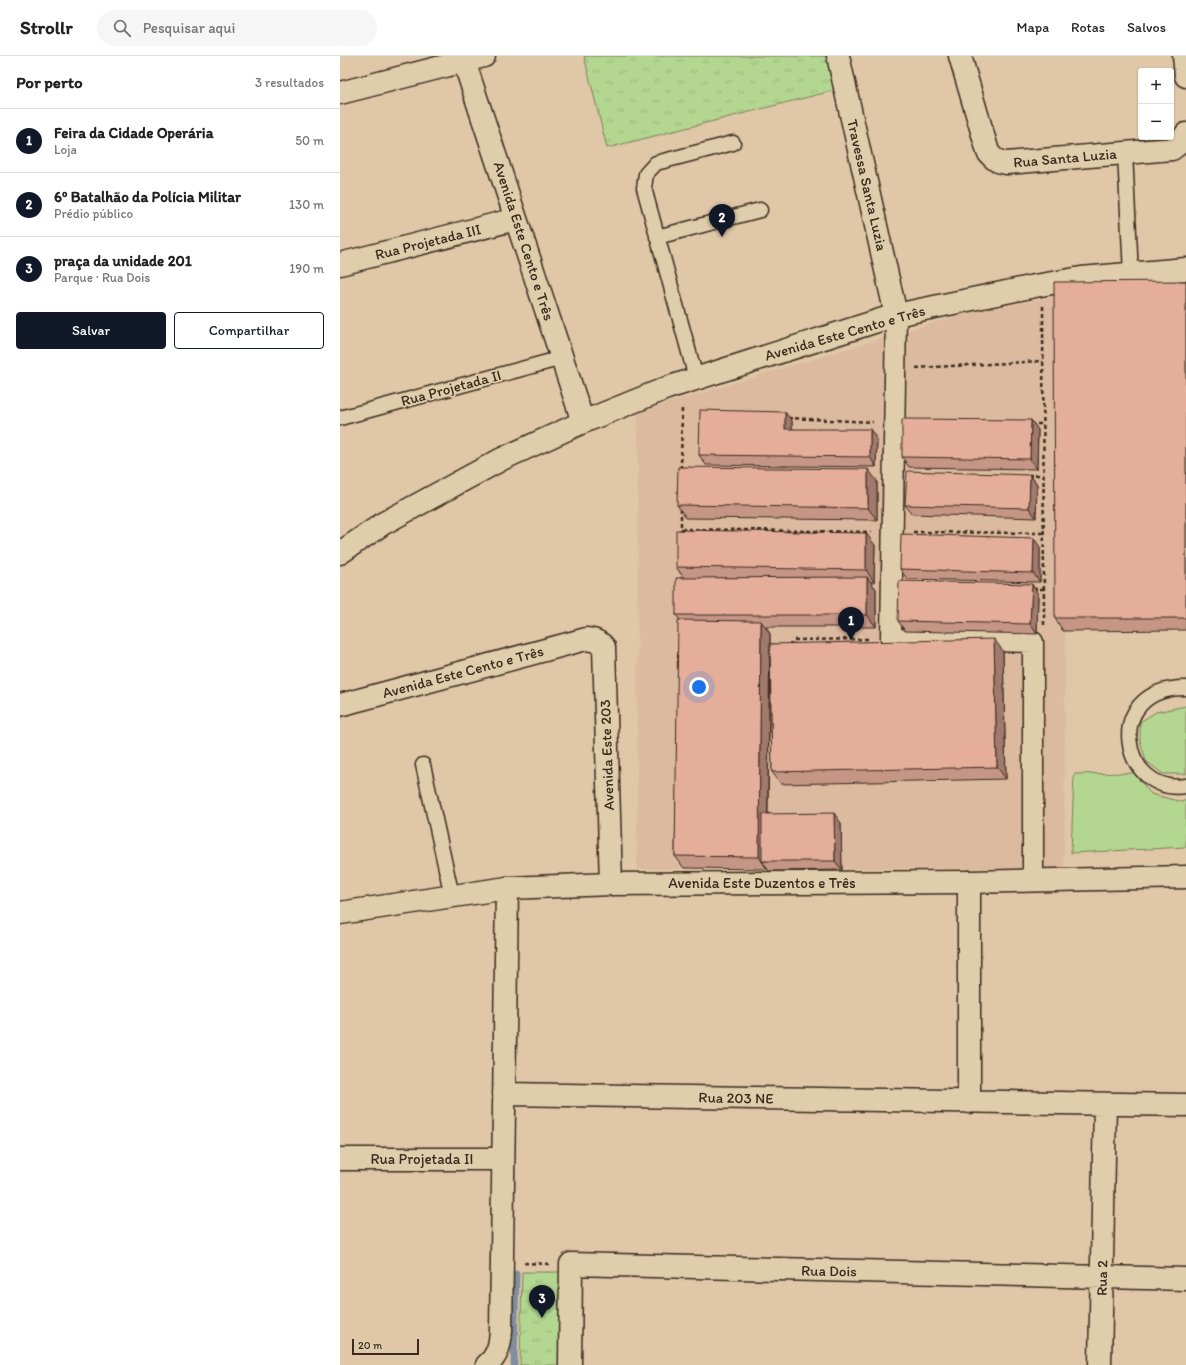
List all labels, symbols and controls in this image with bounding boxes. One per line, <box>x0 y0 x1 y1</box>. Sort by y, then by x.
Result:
search box <box>97 10 377 46</box>
text: Strollr <box>20 16 73 39</box>
icon: search <box>111 17 133 39</box>
text: Pesquisar aqui <box>143 19 235 37</box>
text: Mapa <box>1017 19 1049 36</box>
text: Rotas <box>1071 19 1105 36</box>
text: Salvos <box>1127 19 1166 36</box>
map controls <box>1138 68 1174 140</box>
button: + <box>1138 68 1174 104</box>
text: Por perto <box>16 72 83 92</box>
text: 3 resultados <box>255 75 324 90</box>
button: − <box>1138 104 1174 140</box>
street label: Travessa Santa Luzia <box>843 117 891 253</box>
text: Feira da Cidade Operária <box>54 124 213 142</box>
text: 1 <box>26 133 32 148</box>
text: 50 m <box>295 133 324 148</box>
text: Loja <box>54 142 77 157</box>
street label: Rua Santa Luzia <box>1012 144 1118 171</box>
street label: Avenida Este Cento e Três <box>490 159 558 323</box>
text: 6º Batalhão da Polícia Militar <box>54 188 241 206</box>
text: 2 <box>26 197 32 212</box>
text: 130 m <box>289 197 324 212</box>
pin: 2 <box>709 204 735 237</box>
text: Prédio público <box>54 206 133 221</box>
street label: Rua Projetada III <box>373 220 483 264</box>
text: praça da unidade 201 <box>54 252 192 270</box>
text: 3 <box>25 261 33 276</box>
text: 190 m <box>289 261 324 276</box>
text: Parque · Rua Dois <box>54 270 150 285</box>
street label: Avenida Este Cento e Três <box>763 301 928 365</box>
button: Salvar <box>16 312 166 349</box>
button: Compartilhar <box>174 312 324 349</box>
street label: Rua Projetada II <box>399 366 503 410</box>
pin: 1 <box>838 607 864 640</box>
street label: Avenida Este Cento e Três <box>380 642 546 702</box>
your location <box>689 677 709 697</box>
street label: Avenida Este 203 <box>596 699 618 811</box>
street label: Avenida Este Duzentos e Três <box>668 874 856 892</box>
street label: Rua 203 NE <box>698 1088 774 1108</box>
street label: Rua Projetada II <box>370 1150 474 1168</box>
street label: Rua 2 <box>1093 1260 1111 1296</box>
street label: Rua Dois <box>801 1262 857 1280</box>
pin: 3 <box>529 1285 555 1318</box>
scale bar <box>352 1337 419 1356</box>
text: 20 m <box>358 1339 382 1352</box>

